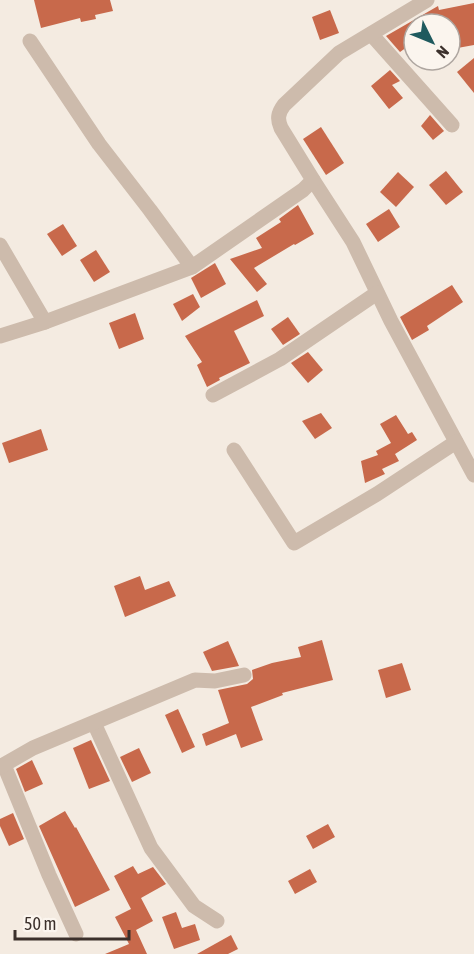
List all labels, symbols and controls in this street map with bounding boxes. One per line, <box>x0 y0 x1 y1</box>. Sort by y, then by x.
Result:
north arrow <box>402 12 462 72</box>
text: N <box>433 43 453 62</box>
scale bar <box>15 903 129 941</box>
text: 50 m <box>24 913 56 934</box>

